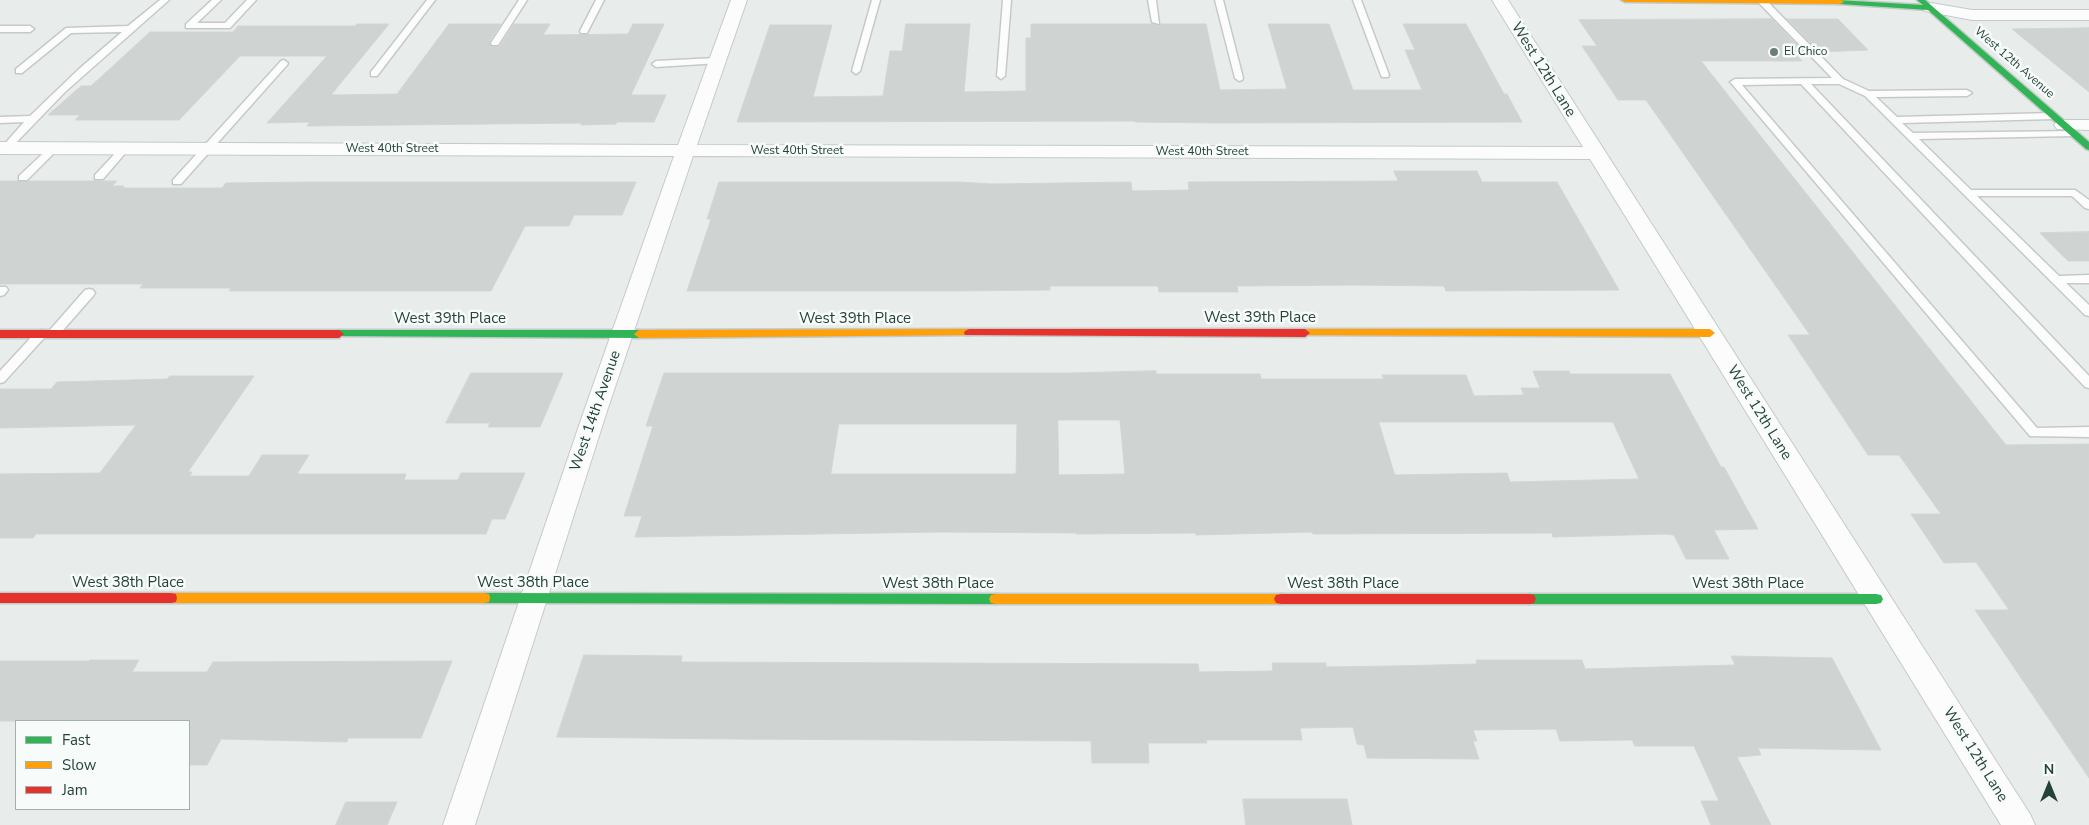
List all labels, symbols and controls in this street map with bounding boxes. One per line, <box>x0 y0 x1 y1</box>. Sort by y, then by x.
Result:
street label: West 12th Lane <box>1507 19 1579 121</box>
street label: West 12th Avenue <box>1971 24 2057 102</box>
place label: El Chico <box>1784 45 1827 59</box>
marker: El Chico <box>1768 46 1780 58</box>
street label: West 40th Street <box>345 142 439 156</box>
street label: West 40th Street <box>750 144 844 158</box>
street label: West 40th Street <box>1155 145 1249 159</box>
street label: West 39th Place <box>1204 309 1316 327</box>
street label: West 39th Place <box>394 310 506 328</box>
street label: West 39th Place <box>799 310 911 328</box>
street label: West 14th Avenue <box>567 348 625 474</box>
street label: West 12th Lane <box>1723 362 1795 464</box>
street label: West 38th Place <box>72 574 184 592</box>
street label: West 38th Place <box>477 574 589 592</box>
street label: West 38th Place <box>882 575 994 593</box>
street label: West 38th Place <box>1287 575 1399 593</box>
street label: West 38th Place <box>1692 575 1804 593</box>
street label: West 12th Lane <box>1939 704 2011 806</box>
legend <box>15 720 190 810</box>
text: Fast <box>62 730 90 750</box>
text: Slow <box>62 755 96 775</box>
north arrow <box>2024 760 2074 810</box>
text: N <box>2044 760 2054 779</box>
text: Jam <box>62 780 88 800</box>

